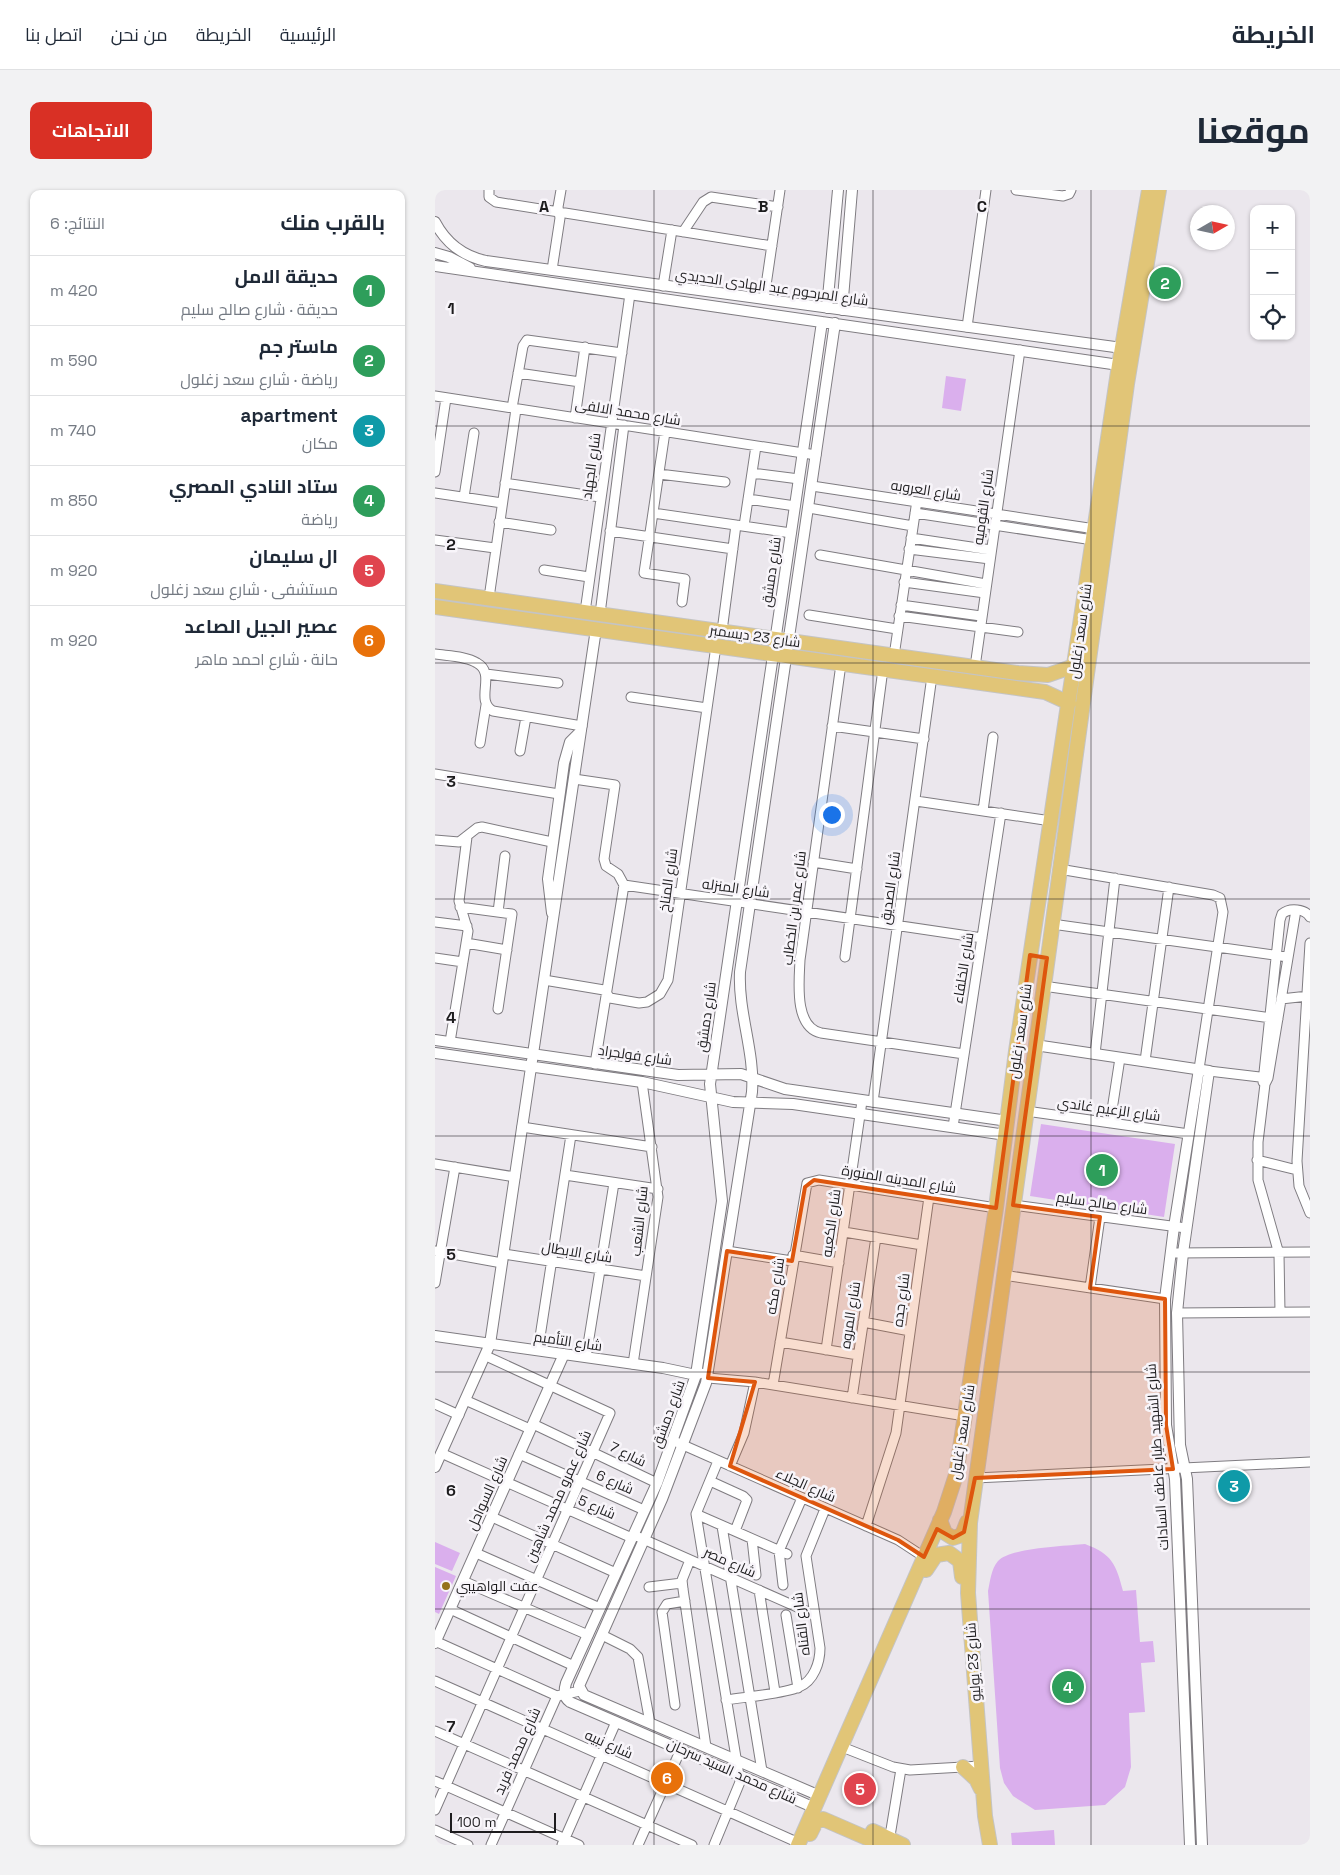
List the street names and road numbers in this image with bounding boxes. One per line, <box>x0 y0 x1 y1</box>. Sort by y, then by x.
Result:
street label: شارع المرحوم عبد الهادى الحديدي <box>674 265 870 312</box>
street label: شارع محمد الالفى <box>574 395 682 429</box>
street label: شارع الجهاد <box>577 432 605 500</box>
street label: شارع القوميه <box>969 468 997 546</box>
street label: شارع العروبه <box>890 476 962 504</box>
street label: شارع دمشق <box>757 536 785 608</box>
street label: شارع سعد زغلول <box>1064 582 1096 680</box>
street label: شارع 23 ديسمبر <box>707 621 802 651</box>
street label: شارع المناخ <box>655 847 681 913</box>
street label: شارع عمر بن الخطاب <box>778 850 810 966</box>
street label: شارع الصديق <box>876 850 904 926</box>
street label: شارع المنزله <box>701 874 771 902</box>
street label: شارع الخلفاء <box>948 931 978 1005</box>
street label: شارع دمشق <box>692 981 720 1053</box>
street label: شارع سعد زغلول <box>1004 982 1036 1080</box>
street label: شارع فولجراد <box>597 1041 673 1069</box>
street label: شارع الزعيم غاندي <box>1056 1093 1162 1128</box>
street label: شارع المدينه المنورة <box>840 1161 958 1197</box>
street label: شارع الشعب <box>626 1185 652 1257</box>
street label: شارع الكعبه <box>817 1188 845 1258</box>
street label: شارع صالح سليم <box>1055 1188 1149 1219</box>
street label: شارع الابطال <box>540 1238 614 1266</box>
street label: شارع مكه <box>762 1256 788 1316</box>
street label: شارع جده <box>888 1272 914 1328</box>
street label: شارع المروه <box>836 1280 864 1350</box>
street label: شارع التأميم <box>532 1327 603 1356</box>
street label: شارع الشهيد طيار عاطف السادات <box>1141 1363 1173 1551</box>
street label: شارع دمشق <box>647 1378 689 1450</box>
street label: شارع سعد زغلول <box>946 1383 978 1481</box>
street label: شارع عمرو محمد شاهين <box>521 1427 595 1565</box>
street label: شارع 7 <box>607 1437 649 1471</box>
street label: شارع السواحل <box>463 1453 511 1533</box>
street label: شارع الجلاء <box>773 1464 839 1506</box>
street label: شارع 6 <box>593 1466 637 1498</box>
street label: شارع 5 <box>575 1491 619 1523</box>
street label: شارع مصر <box>700 1542 759 1581</box>
street label: شارع القناه <box>788 1591 814 1657</box>
street label: شارع 23 يوليو <box>961 1622 985 1702</box>
street label: شارع محمد فريد <box>490 1705 544 1797</box>
street label: شارع نبيه <box>582 1725 636 1763</box>
street label: شارع محمد السيد سرحان <box>664 1734 800 1808</box>

